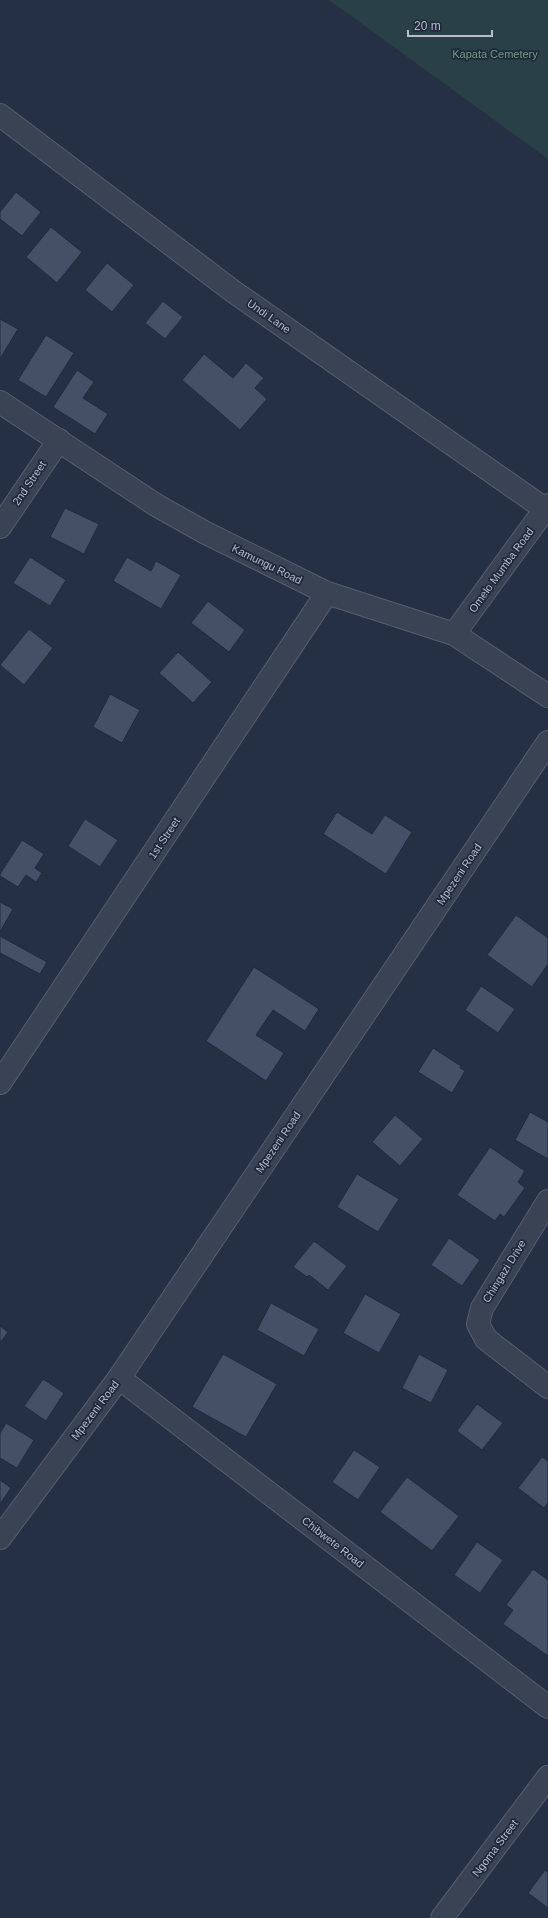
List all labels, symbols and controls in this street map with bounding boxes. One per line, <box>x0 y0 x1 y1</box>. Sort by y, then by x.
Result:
scale bar <box>408 12 492 38</box>
text: 20 m <box>414 19 441 33</box>
park label: Kapata Cemetery <box>452 48 538 60</box>
street label: Undi Lane <box>245 297 293 335</box>
street label: 2nd Street <box>10 459 48 507</box>
street label: Omelo Mumba Road <box>466 525 536 615</box>
street label: Kamungu Road <box>230 542 304 586</box>
street label: 1st Street <box>146 815 182 861</box>
street label: Mpezeni Road <box>434 841 484 907</box>
street label: Mpezeni Road <box>253 1109 303 1175</box>
street label: Chingazi Drive <box>480 1237 528 1305</box>
street label: Mpezeni Road <box>69 1378 121 1442</box>
street label: Chibwete Road <box>300 1514 366 1570</box>
street label: Ngoma Street <box>470 1817 520 1879</box>

